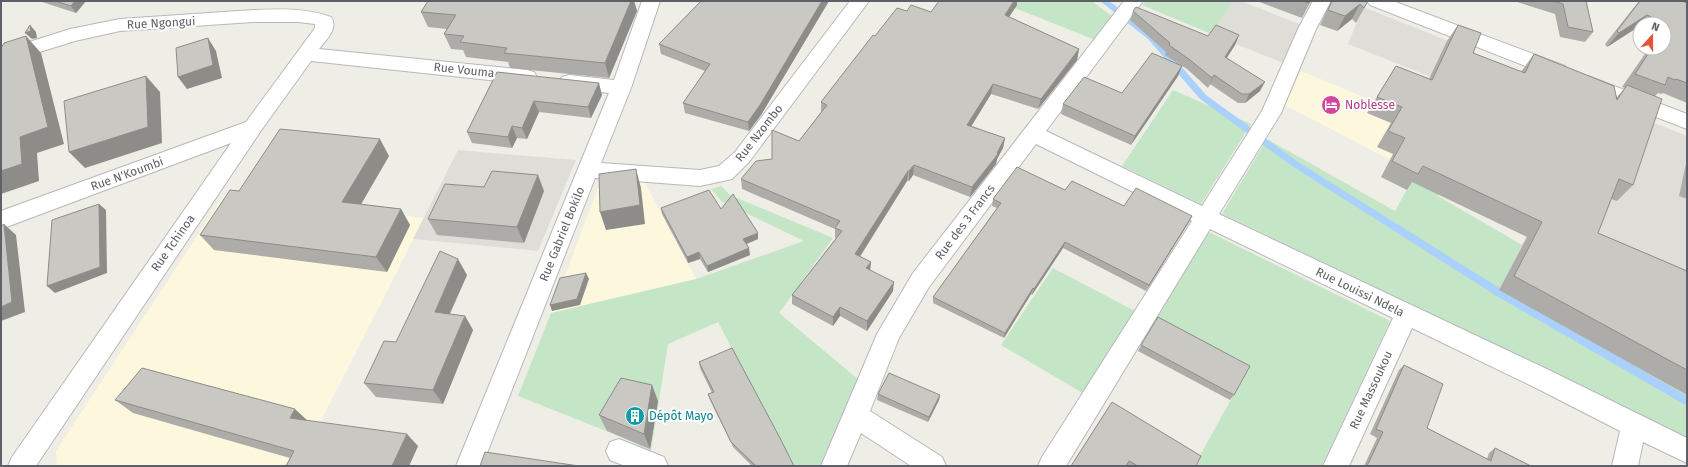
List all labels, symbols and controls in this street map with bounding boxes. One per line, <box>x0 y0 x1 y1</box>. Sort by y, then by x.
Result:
street label: Rue Ngongui <box>126 14 196 32</box>
north arrow <box>1632 16 1672 56</box>
text: N <box>1650 20 1661 35</box>
street label: Rue Vouma <box>433 60 495 80</box>
hotel icon: Noblesse <box>1320 94 1342 116</box>
place label: Noblesse <box>1345 98 1395 112</box>
street label: Rue Nzombo <box>732 102 786 164</box>
street label: Rue N'Koumbi <box>89 154 165 194</box>
street label: Rue des 3 Francs <box>932 181 998 262</box>
street label: Rue Gabriel Bokilo <box>537 185 587 283</box>
street label: Rue Tchinoa <box>148 212 198 274</box>
street label: Rue Louissi Ndela <box>1314 265 1406 319</box>
street label: Rue Massoukou <box>1347 349 1395 431</box>
building icon: Dépôt Mayo <box>624 405 646 427</box>
place label: Dépôt Mayo <box>649 409 713 423</box>

